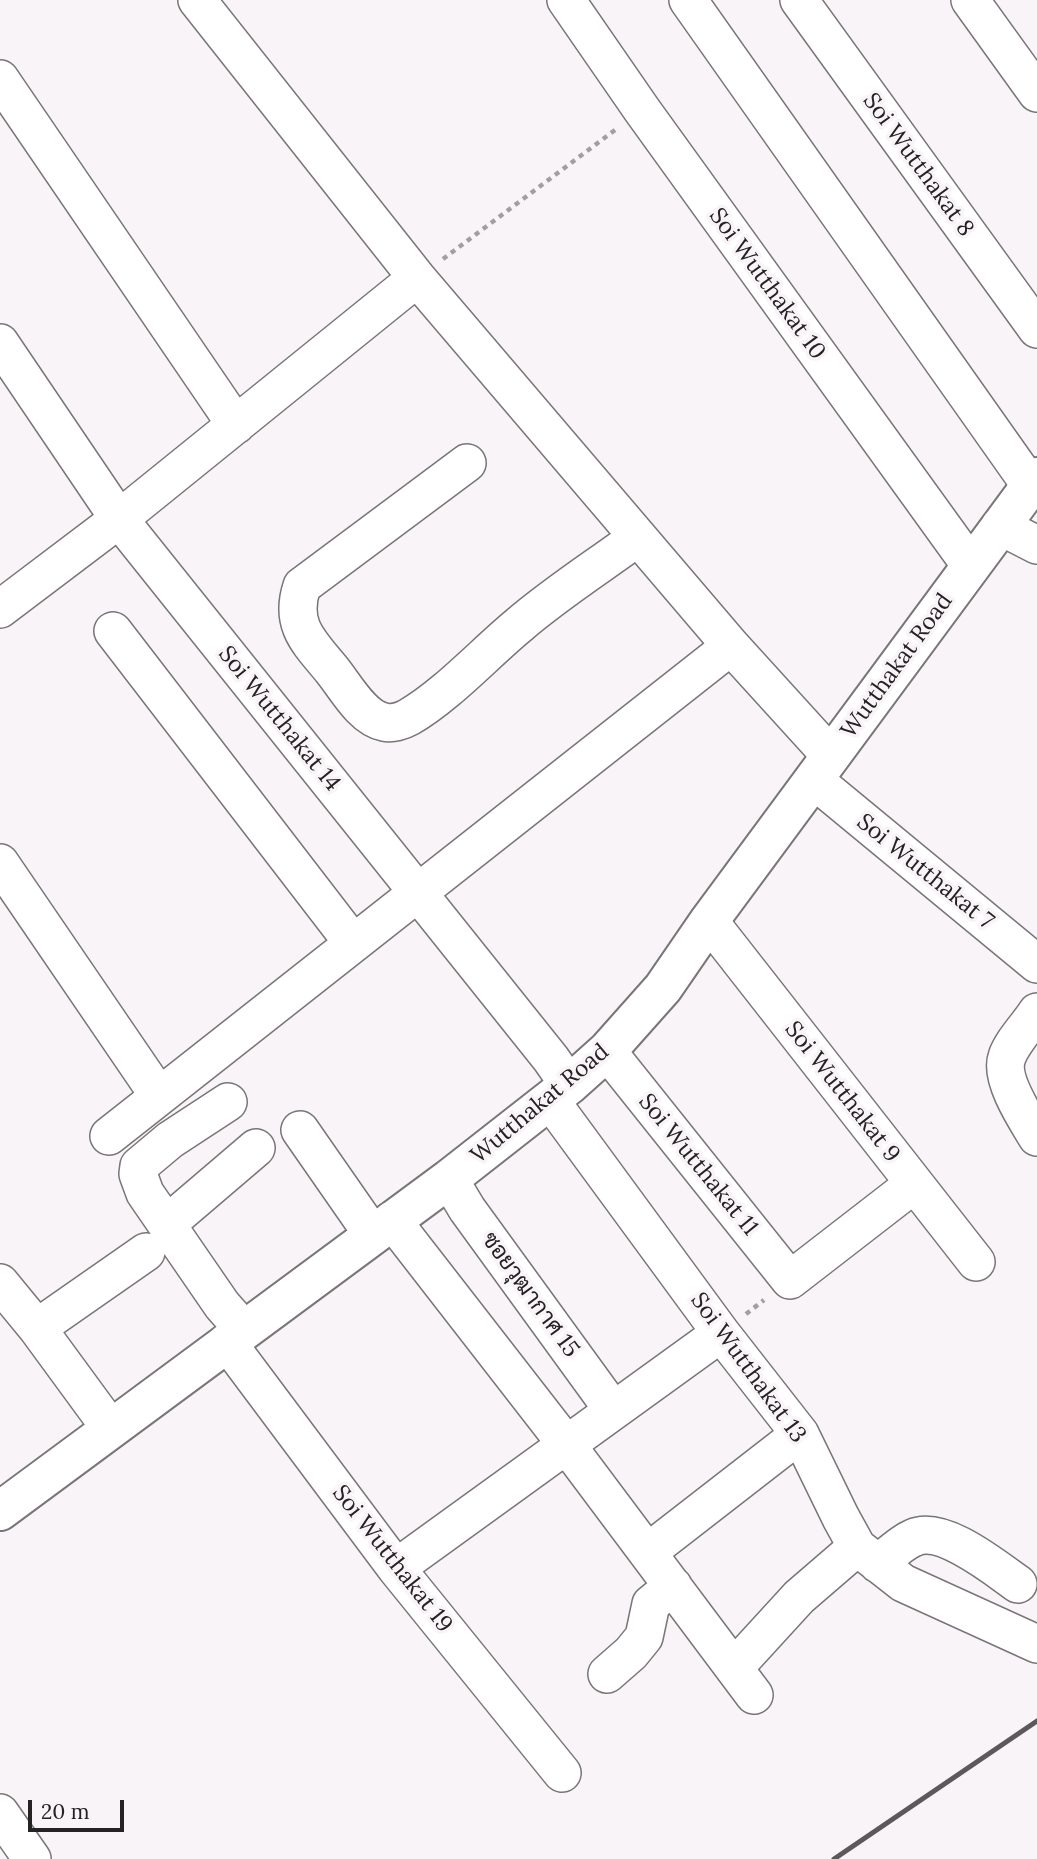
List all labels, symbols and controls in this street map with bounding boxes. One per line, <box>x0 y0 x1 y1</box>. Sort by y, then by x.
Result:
street label: Soi Wutthakat 8 <box>857 88 979 242</box>
street label: Soi Wutthakat 10 <box>703 203 831 365</box>
street label: Wutthakat Road <box>835 588 959 744</box>
street label: Soi Wutthakat 14 <box>212 641 346 797</box>
street label: Soi Wutthakat 7 <box>851 808 999 936</box>
street label: Soi Wutthakat 9 <box>779 1016 905 1168</box>
street label: Wutthakat Road <box>465 1038 615 1170</box>
street label: Soi Wutthakat 11 <box>632 1089 764 1241</box>
street label: ซอยวุฒากาศ 15 <box>475 1227 585 1363</box>
street label: Soi Wutthakat 13 <box>684 1288 812 1448</box>
street label: Soi Wutthakat 19 <box>326 1480 458 1638</box>
scale bar <box>32 1786 128 1830</box>
text: 20 m <box>41 1798 90 1825</box>

